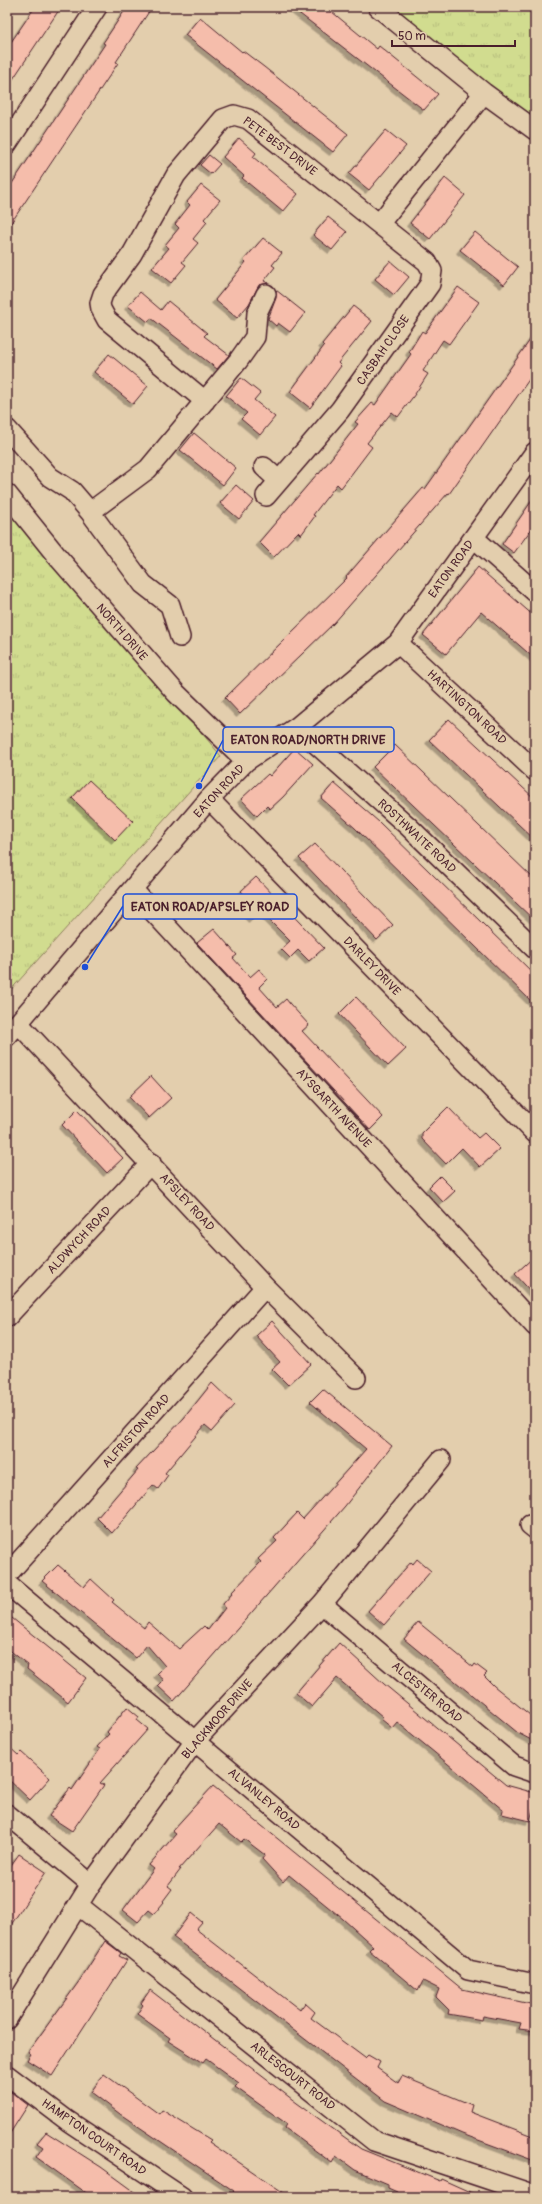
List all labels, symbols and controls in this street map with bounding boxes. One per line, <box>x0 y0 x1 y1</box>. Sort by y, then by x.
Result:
scale bar <box>392 22 515 48</box>
text: 50 m <box>398 29 426 44</box>
street label: PETE BEST DRIVE <box>240 114 320 179</box>
street label: CASBAH CLOSE <box>354 312 413 388</box>
street label: EATON ROAD <box>425 537 478 601</box>
street label: NORTH DRIVE <box>93 601 151 664</box>
street label: HARTINGTON ROAD <box>424 667 510 748</box>
callout: EATON ROAD/NORTH DRIVE <box>223 727 394 752</box>
text: EATON ROAD/NORTH DRIVE <box>231 732 386 748</box>
street label: EATON ROAD <box>191 761 248 821</box>
street label: ROSTHWAITE ROAD <box>374 796 459 877</box>
callout: EATON ROAD/APSLEY ROAD <box>123 894 297 919</box>
text: EATON ROAD/APSLEY ROAD <box>131 899 289 915</box>
street label: DARLEY DRIVE <box>340 934 403 999</box>
street label: AYSGARTH AVENUE <box>293 1065 374 1151</box>
street label: APSLEY ROAD <box>156 1170 218 1235</box>
street label: ALDWYCH ROAD <box>44 1203 115 1277</box>
street label: ALFRISTON ROAD <box>99 1391 174 1471</box>
street label: ALCESTER ROAD <box>388 1659 465 1727</box>
street label: BLACKMOOR DRIVE <box>179 1676 256 1762</box>
street label: ALVANLEY ROAD <box>225 1765 303 1834</box>
street label: ARLESCOURT ROAD <box>247 2039 338 2114</box>
street label: HAMPTON COURT ROAD <box>39 2096 149 2179</box>

